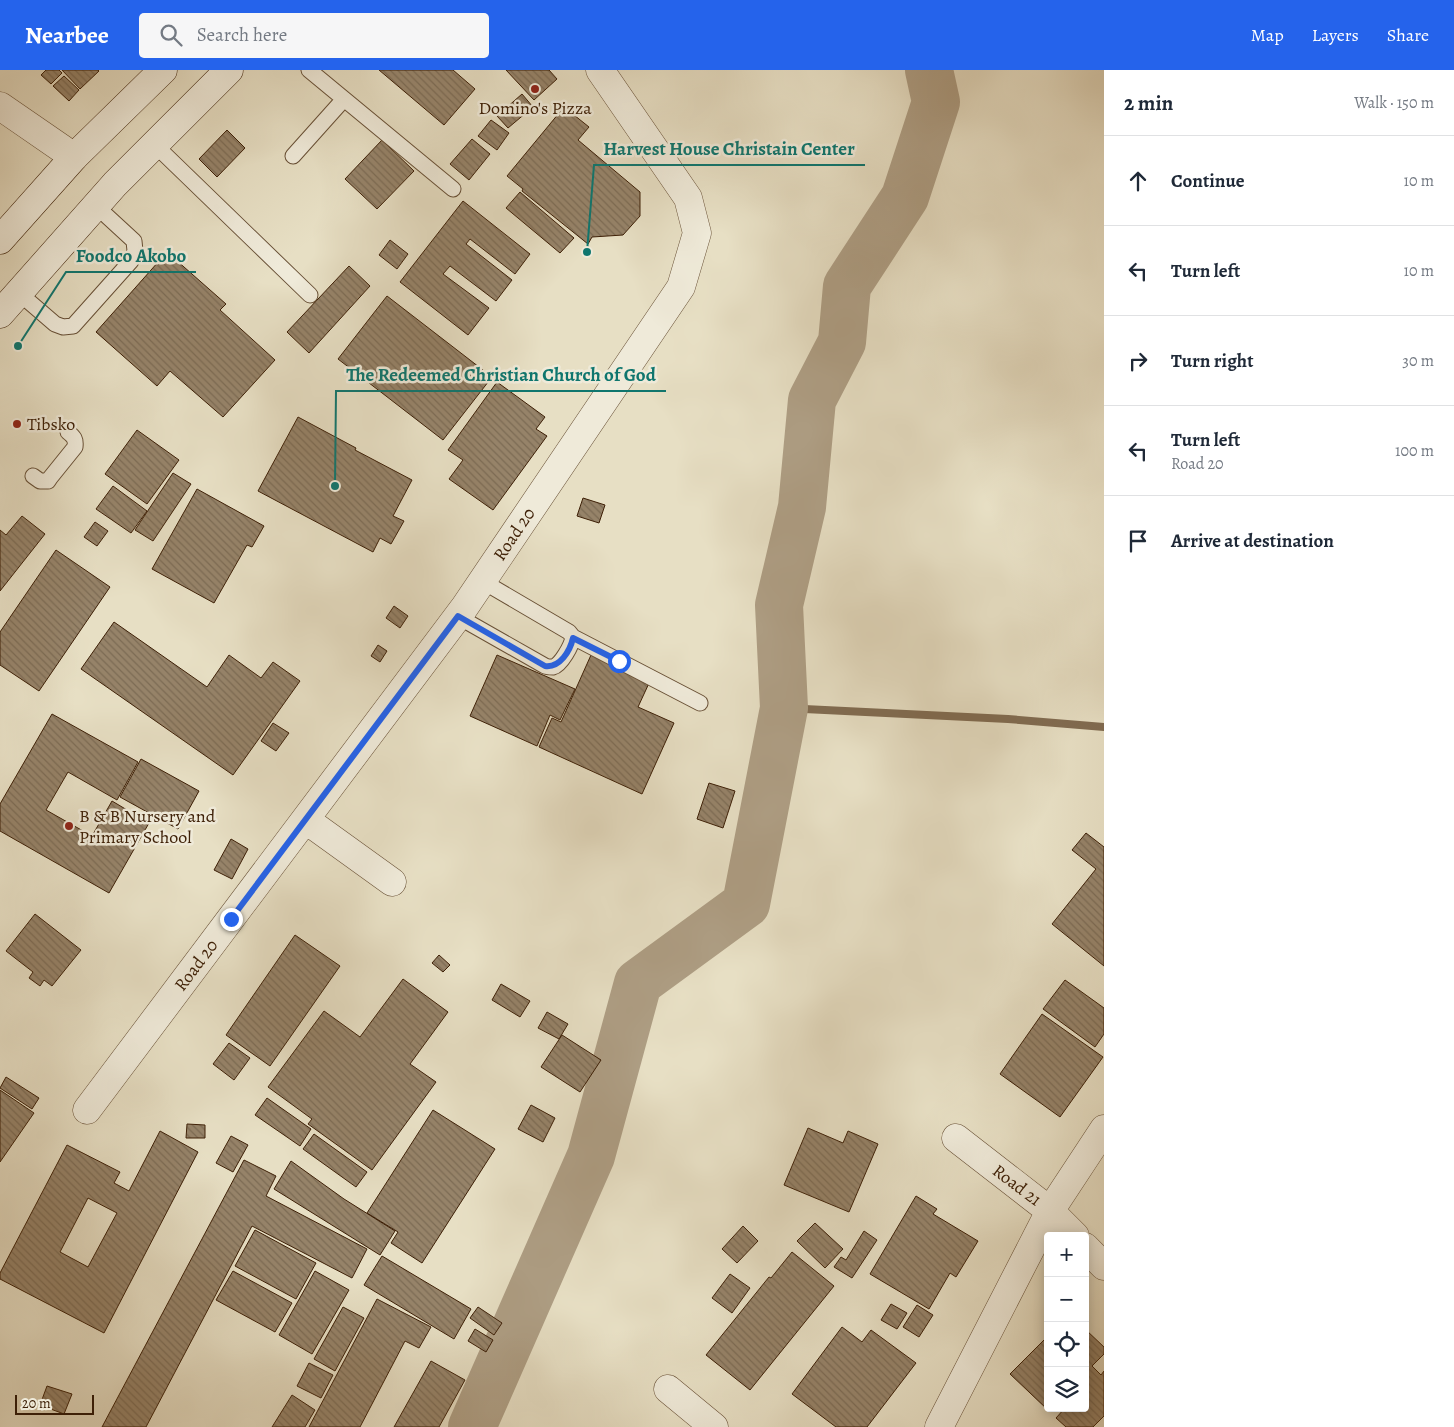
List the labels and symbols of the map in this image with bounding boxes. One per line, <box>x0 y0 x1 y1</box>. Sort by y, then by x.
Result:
marker: Domino's Pizza <box>529 83 541 95</box>
place label: Domino's Pizza <box>478 96 592 120</box>
callout: Harvest House Christain Center <box>594 131 865 165</box>
text: Harvest House Christain Center <box>603 136 855 162</box>
callout: Foodco Akobo <box>66 238 196 272</box>
text: Foodco Akobo <box>76 243 187 269</box>
callout: The Redeemed Christian Church of God <box>336 357 666 391</box>
text: The Redeemed Christian Church of God <box>346 362 657 388</box>
place label: Tibsko <box>27 412 75 436</box>
marker: Tibsko <box>11 418 23 430</box>
street label: Road 20 <box>488 503 540 565</box>
route start <box>608 650 631 673</box>
place label: B & B Nursery and Primary School <box>79 804 216 849</box>
marker: B & B Nursery and Primary School <box>63 820 75 832</box>
route end <box>220 908 243 931</box>
street label: Road 20 <box>169 934 223 996</box>
street label: Road 21 <box>988 1159 1046 1211</box>
scale bar <box>15 1392 94 1415</box>

